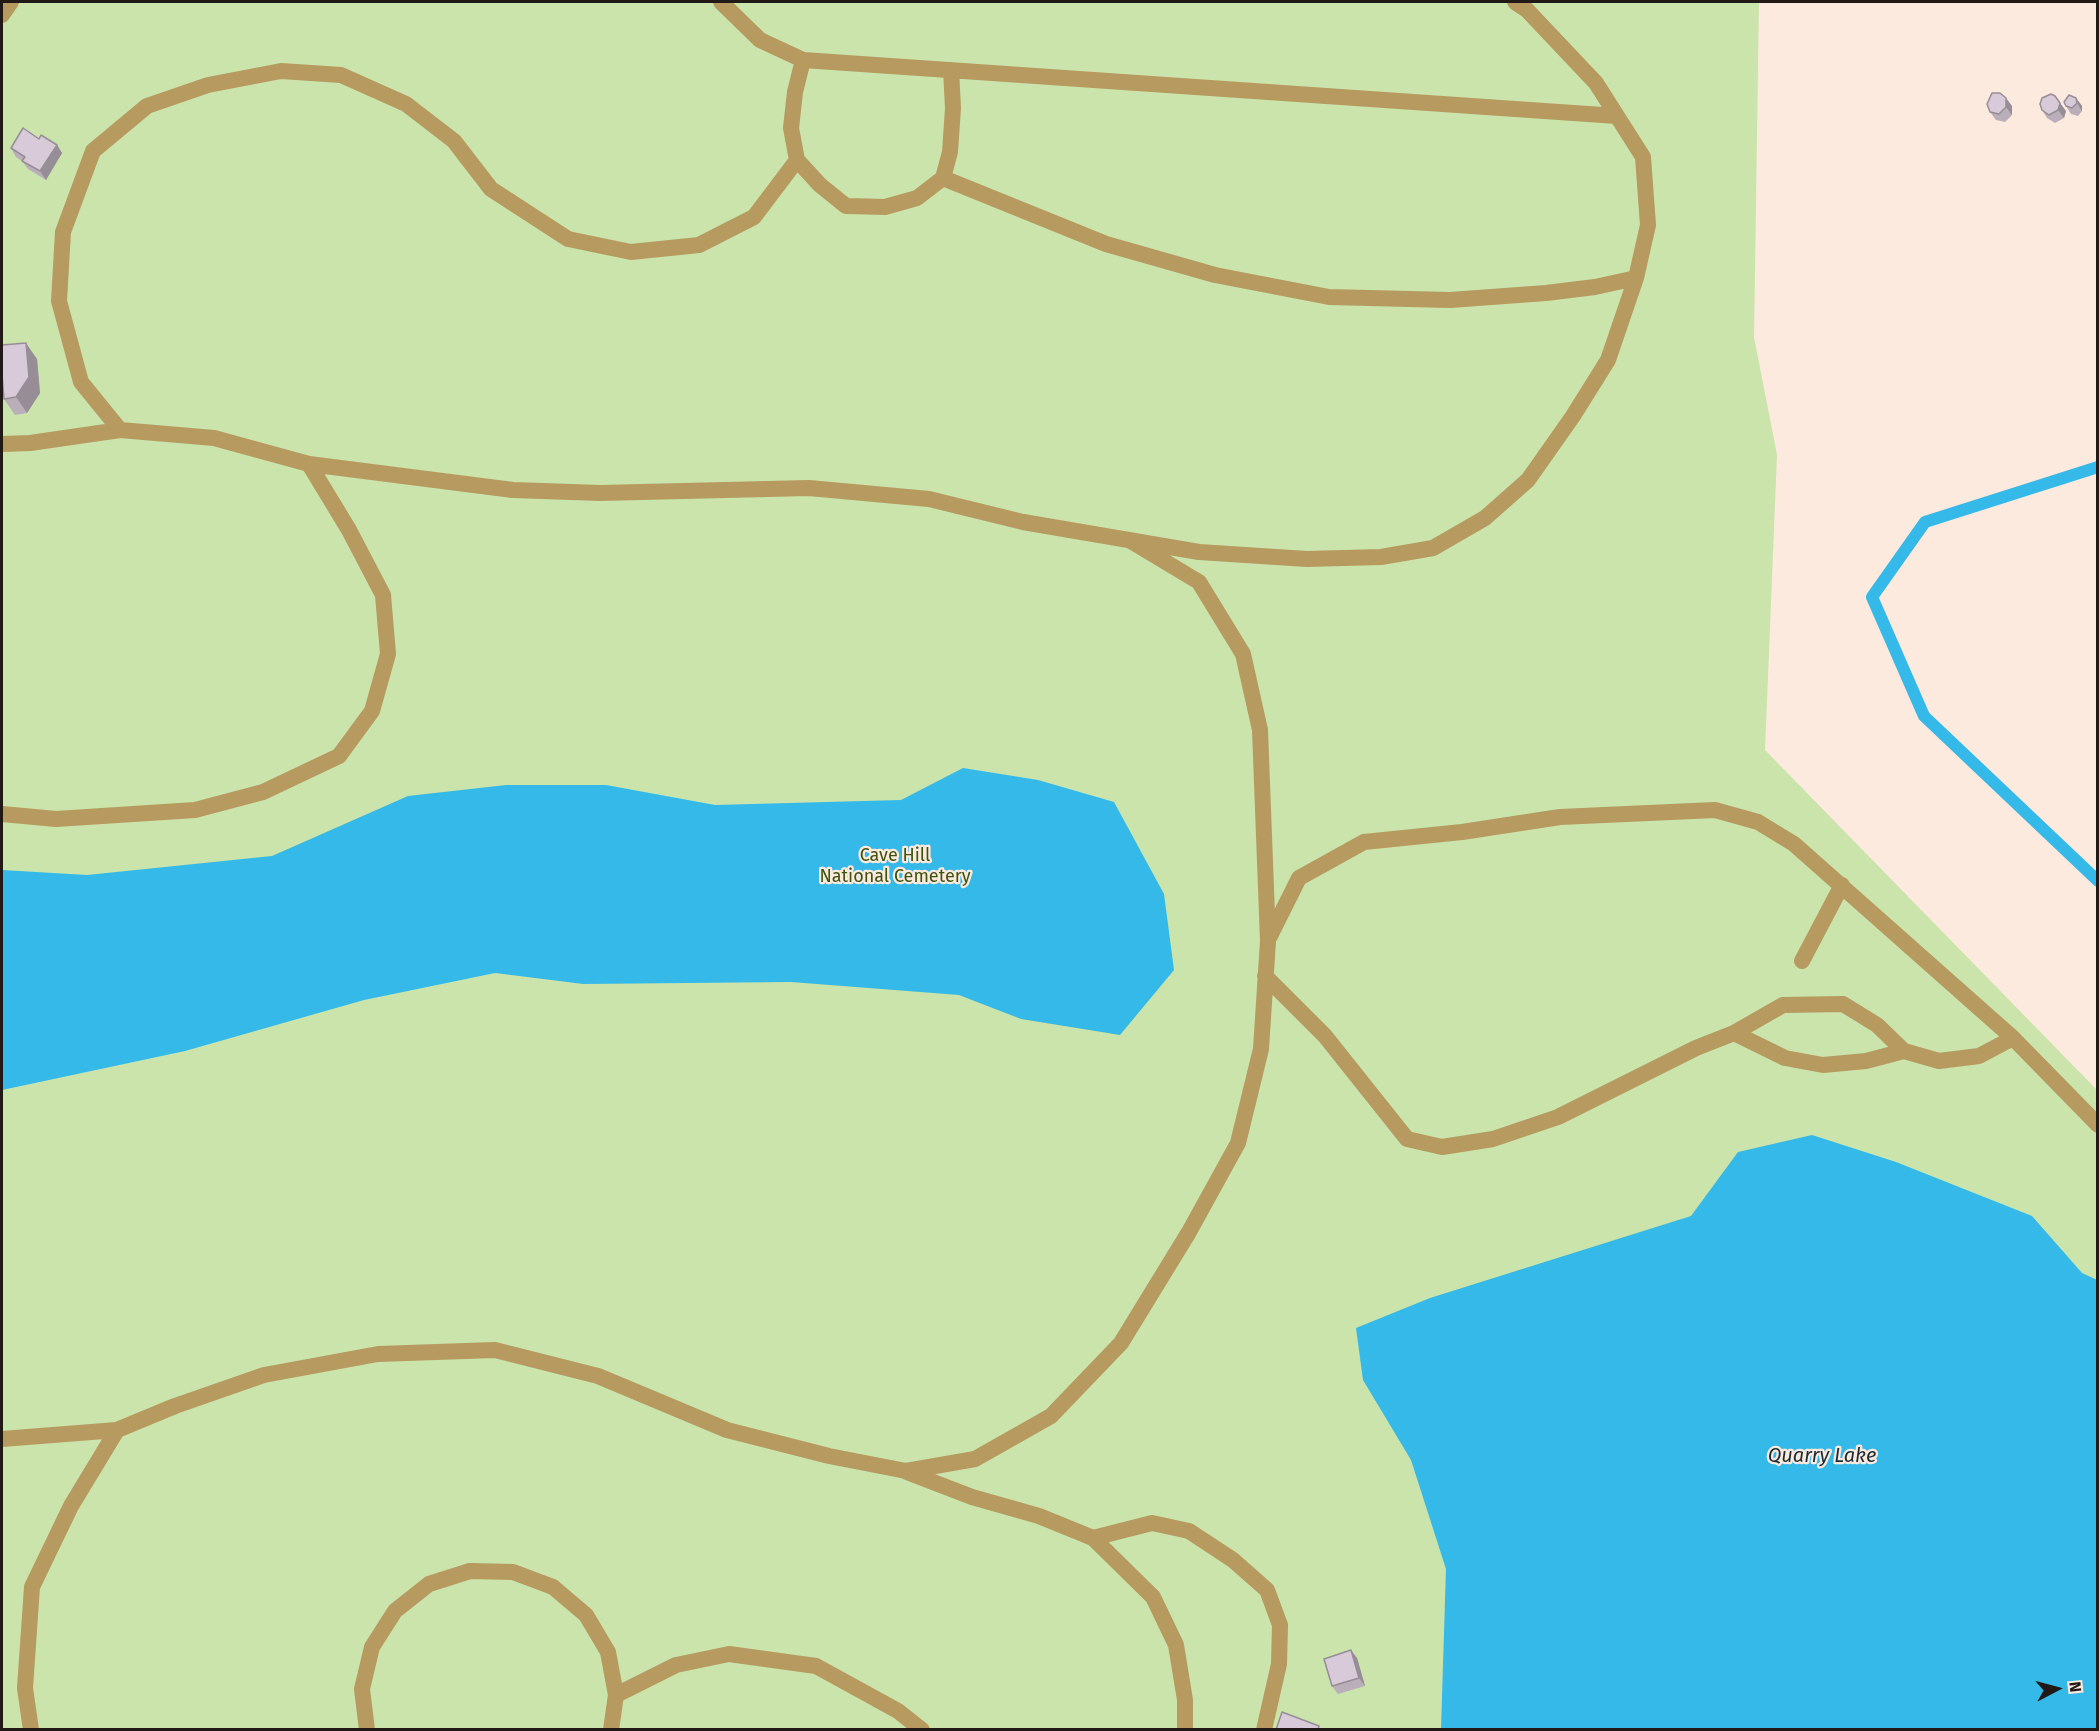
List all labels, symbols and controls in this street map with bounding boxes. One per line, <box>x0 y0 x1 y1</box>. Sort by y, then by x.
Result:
park label: Cave Hill National Cemetery <box>820 845 970 888</box>
water label: Quarry Lake <box>1768 1444 1876 1468</box>
north arrow <box>2027 1659 2087 1719</box>
text: N <box>2065 1681 2085 1693</box>

